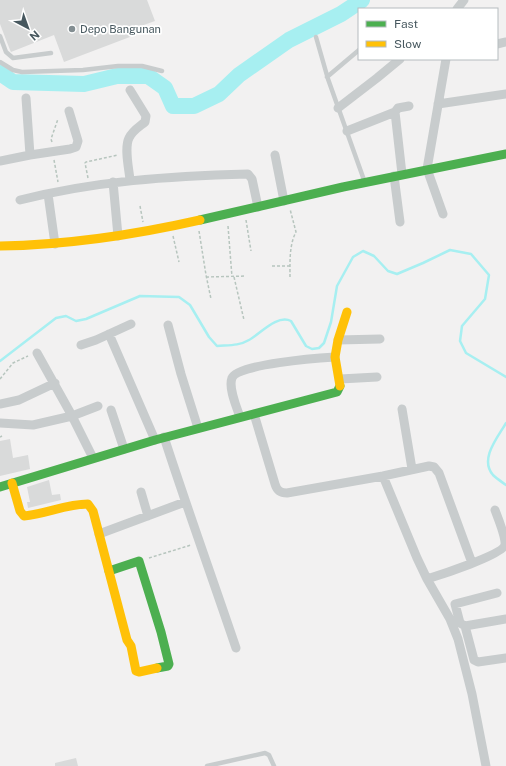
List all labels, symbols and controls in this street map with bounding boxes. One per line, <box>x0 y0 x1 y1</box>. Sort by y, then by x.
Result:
north arrow <box>8 8 48 48</box>
legend <box>358 8 498 60</box>
text: Fast <box>394 17 419 31</box>
place label: Depo Bangunan <box>80 23 161 35</box>
marker: Depo Bangunan <box>67 24 77 34</box>
text: N <box>27 28 42 43</box>
text: Slow <box>394 37 422 51</box>

